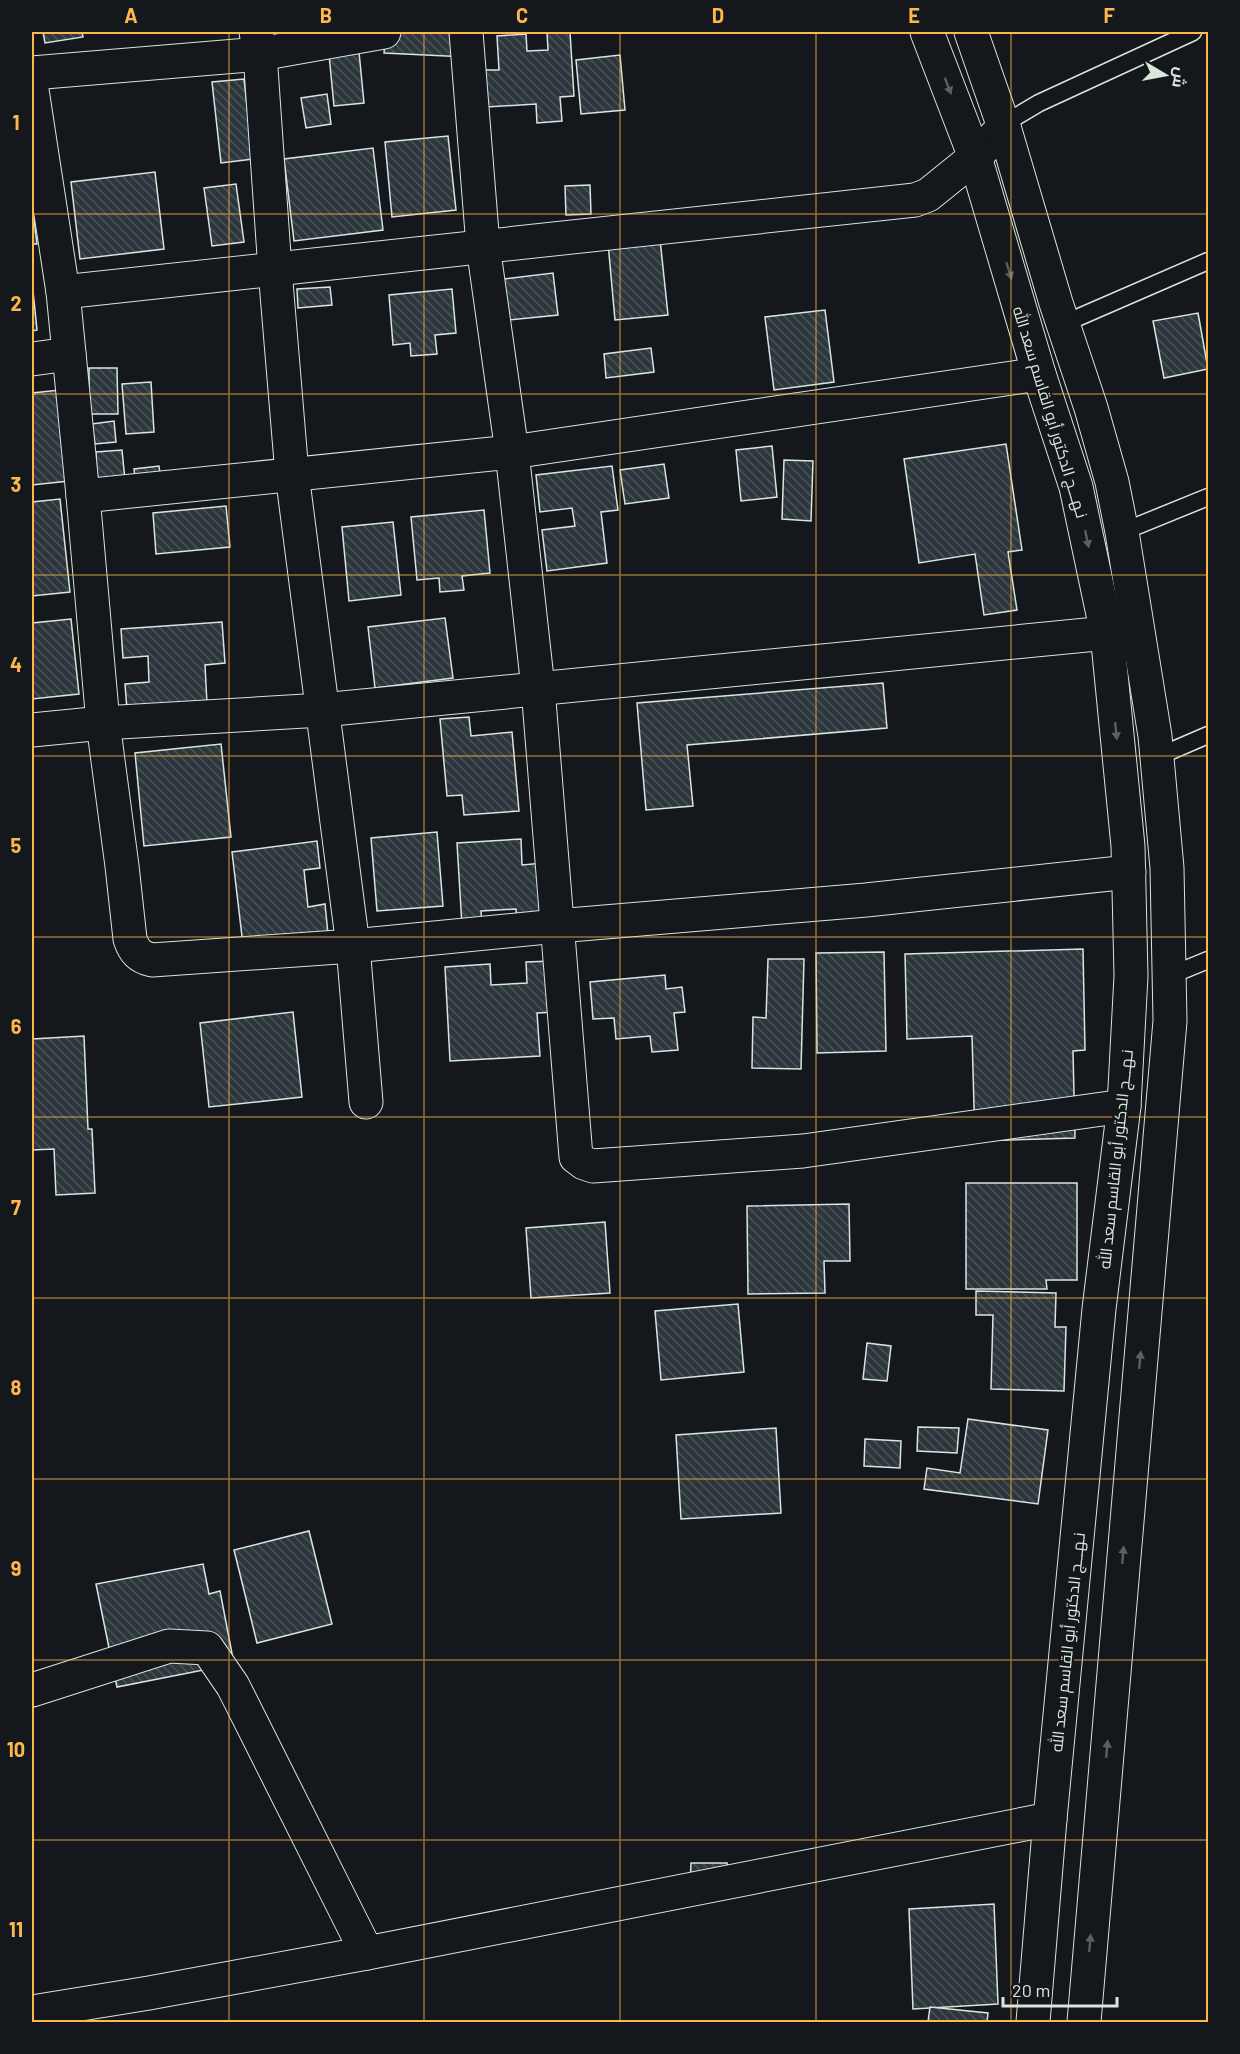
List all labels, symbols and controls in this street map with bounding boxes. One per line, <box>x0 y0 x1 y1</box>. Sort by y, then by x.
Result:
text: A <box>124 3 138 27</box>
text: B <box>320 3 332 27</box>
text: C <box>516 3 528 27</box>
text: D <box>712 3 724 27</box>
text: E <box>908 3 920 27</box>
text: F <box>1103 3 1115 27</box>
north arrow <box>1135 45 1195 105</box>
text: ش <box>1168 66 1191 89</box>
one-way arrow <box>944 77 953 95</box>
text: 1 <box>12 110 20 134</box>
one-way arrow <box>1005 262 1014 280</box>
text: 2 <box>10 291 22 315</box>
street label: نـهـــج الدكتور أبو القاسم سعد الله <box>1007 304 1092 521</box>
text: 3 <box>11 472 21 496</box>
one-way arrow <box>1083 530 1093 548</box>
text: 4 <box>10 652 22 676</box>
one-way arrow <box>1111 722 1121 741</box>
text: 5 <box>11 833 22 857</box>
text: 6 <box>11 1014 22 1038</box>
street label: نـهـــج الدكتور أبو القاسم سعد الله <box>1094 1048 1139 1270</box>
text: 7 <box>11 1195 21 1219</box>
one-way arrow <box>1135 1351 1145 1370</box>
text: 8 <box>11 1375 22 1399</box>
street label: نـهـــج الدكتور أبو القاسم سعد الله <box>1046 1531 1091 1753</box>
one-way arrow <box>1119 1545 1128 1564</box>
text: 9 <box>11 1556 21 1580</box>
text: 10 <box>7 1737 25 1761</box>
one-way arrow <box>1102 1739 1112 1758</box>
text: 11 <box>9 1917 23 1941</box>
one-way arrow <box>1086 1934 1095 1953</box>
scale bar <box>1003 1970 1117 2008</box>
text: 20 m <box>1012 1979 1050 2001</box>

